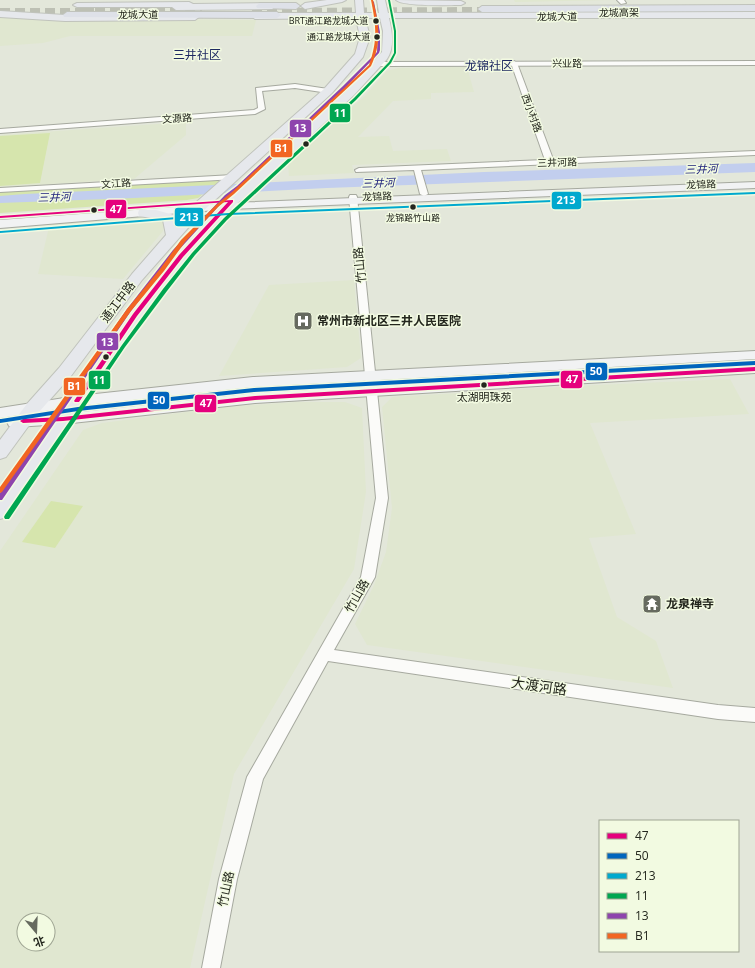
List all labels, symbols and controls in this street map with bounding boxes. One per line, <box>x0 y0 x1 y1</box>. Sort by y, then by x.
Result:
street label: 龙城高架 <box>599 5 639 19</box>
street label: 龙城大道 <box>118 7 158 21</box>
street label: 龙城大道 <box>537 9 577 23</box>
place label: BRT通江路龙城大道 <box>289 14 368 27</box>
marker: BRT通江路龙城大道 <box>371 16 381 26</box>
place label: 通江路龙城大道 <box>307 30 370 43</box>
marker: 通江路龙城大道 <box>372 32 382 42</box>
district label: 三井社区 <box>173 46 221 63</box>
street label: 兴业路 <box>552 56 582 70</box>
district label: 龙锦社区 <box>465 57 513 74</box>
street label: 西小村路 <box>519 92 545 134</box>
line badge: 11 <box>329 103 351 123</box>
text: 11 <box>334 105 346 120</box>
street label: 文源路 <box>162 110 192 126</box>
line badge: 13 <box>289 119 312 138</box>
text: 13 <box>294 120 306 135</box>
line badge: B1 <box>270 139 293 158</box>
unlabelled marker <box>301 139 311 149</box>
text: B1 <box>274 140 288 155</box>
street label: 三井河路 <box>537 154 577 170</box>
water label: 三井河 <box>684 160 720 177</box>
water label: 三井河 <box>361 174 397 191</box>
street label: 文江路 <box>101 175 131 191</box>
street label: 龙锦路 <box>686 176 716 192</box>
water label: 三井河 <box>37 188 73 205</box>
street label: 龙锦路 <box>362 188 392 204</box>
line badge: 213 <box>551 191 582 210</box>
text: 213 <box>557 192 575 207</box>
line badge: 47 <box>105 199 127 219</box>
text: 47 <box>110 201 122 216</box>
marker: 龙锦路竹山路 <box>408 202 418 212</box>
unlabelled marker <box>89 205 99 215</box>
line badge: 213 <box>174 207 204 227</box>
text: 213 <box>180 209 198 224</box>
place label: 龙锦路竹山路 <box>386 211 440 224</box>
street label: 竹山路 <box>349 246 370 284</box>
street label: 通江中路 <box>96 277 139 326</box>
hospital icon: 常州市新北区三井人民医院 <box>292 310 314 332</box>
place label: 常州市新北区三井人民医院 <box>317 312 461 329</box>
line badge: 13 <box>96 332 119 351</box>
text: 13 <box>101 334 113 349</box>
unlabelled marker <box>101 352 111 362</box>
line badge: 50 <box>585 362 608 381</box>
text: 50 <box>590 363 602 378</box>
line badge: 11 <box>88 370 111 390</box>
line badge: 47 <box>560 370 583 389</box>
text: 47 <box>566 371 578 386</box>
text: 11 <box>93 372 105 387</box>
line badge: B1 <box>63 377 86 396</box>
text: B1 <box>67 378 81 393</box>
marker: 太湖明珠苑 <box>479 380 489 390</box>
place label: 太湖明珠苑 <box>457 389 512 404</box>
line badge: 50 <box>147 391 170 410</box>
text: 50 <box>153 392 165 407</box>
line badge: 47 <box>194 394 217 413</box>
text: 47 <box>200 395 212 410</box>
street label: 竹山路 <box>340 576 373 616</box>
temple icon: 龙泉禅寺 <box>641 593 663 615</box>
place label: 龙泉禅寺 <box>666 595 714 612</box>
street label: 大渡河路 <box>510 672 568 699</box>
legend <box>599 820 739 952</box>
text: 47 <box>635 827 649 844</box>
text: 50 <box>635 847 649 864</box>
text: 213 <box>635 867 656 884</box>
street label: 竹山路 <box>213 870 238 908</box>
text: 11 <box>635 887 649 904</box>
text: 13 <box>635 907 649 924</box>
north arrow <box>16 912 56 952</box>
text: B1 <box>635 927 650 944</box>
text: 北 <box>32 933 47 951</box>

